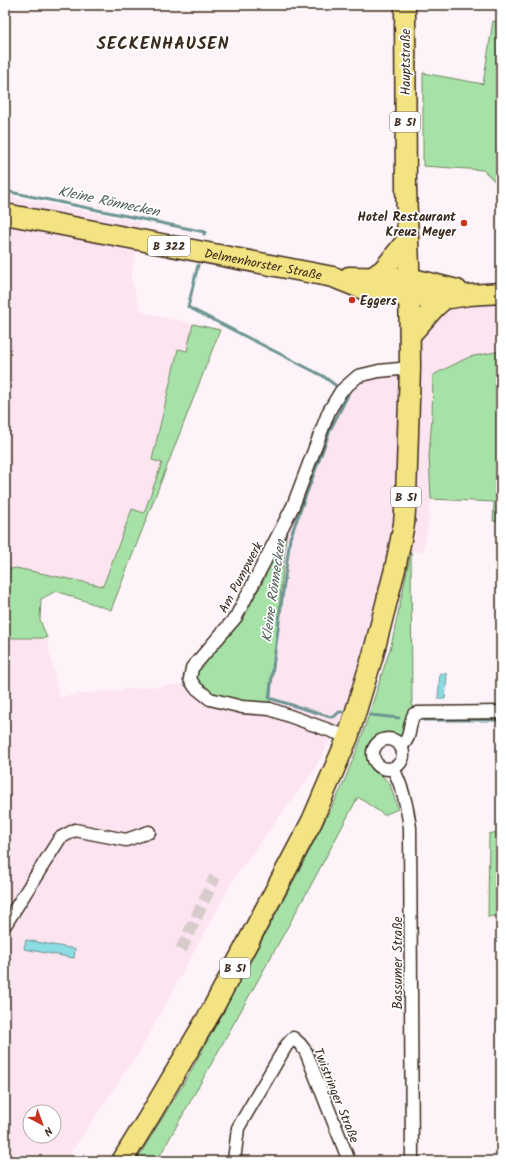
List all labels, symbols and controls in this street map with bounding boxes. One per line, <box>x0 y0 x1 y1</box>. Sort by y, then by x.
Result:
street label: Hauptstraße <box>396 28 417 95</box>
district label: SECKENHAUSEN <box>97 31 229 58</box>
road number: B 51 <box>390 112 420 132</box>
water label: Kleine Rönnecken <box>56 181 163 224</box>
place label: Hotel Restaurant Kreuz Meyer <box>357 207 457 243</box>
marker: Hotel Restaurant Kreuz Meyer <box>459 218 469 228</box>
road number: B 322 <box>148 236 190 256</box>
street label: Delmenhorster Straße <box>202 243 324 287</box>
place label: Eggers <box>360 291 397 312</box>
marker: Eggers <box>347 295 357 305</box>
road number: B 51 <box>391 487 421 507</box>
street label: Am Pumpwerk <box>214 537 269 617</box>
water label: Kleine Rönnecken <box>256 537 292 644</box>
street label: Bassumer Straße <box>388 916 409 1010</box>
road number: B 51 <box>220 958 250 978</box>
street label: Twistringer Straße <box>307 1045 364 1146</box>
north arrow <box>22 1104 62 1144</box>
text: N <box>39 1122 56 1140</box>

